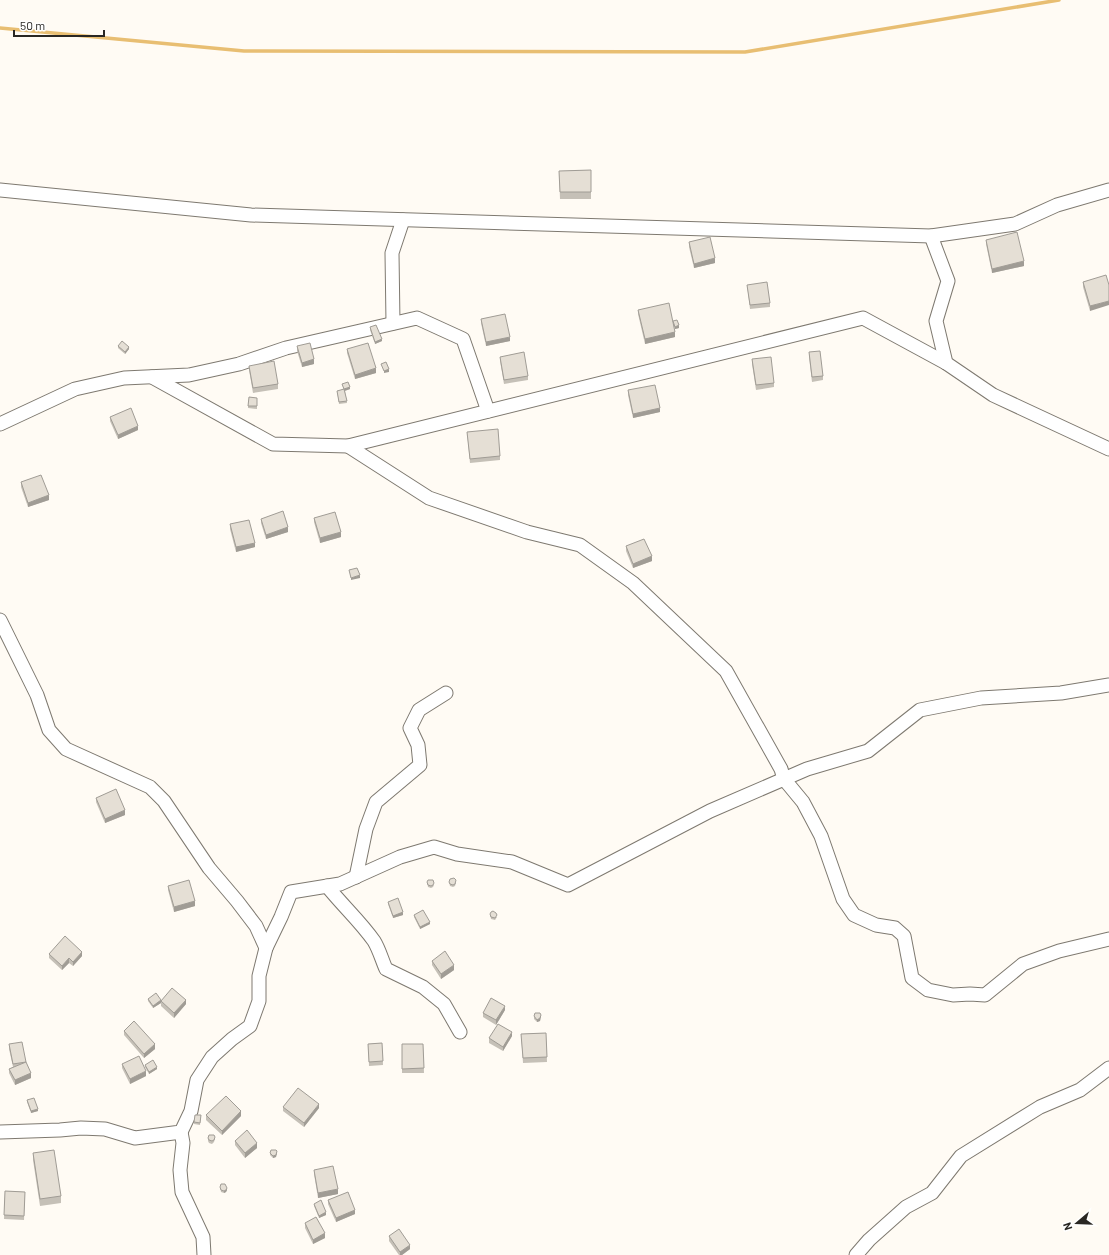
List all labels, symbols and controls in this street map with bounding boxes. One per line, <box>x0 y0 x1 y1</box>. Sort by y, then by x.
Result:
scale bar <box>14 12 104 38</box>
text: 50 m <box>20 18 45 32</box>
north arrow <box>1057 1203 1097 1243</box>
text: N <box>1060 1221 1074 1232</box>

